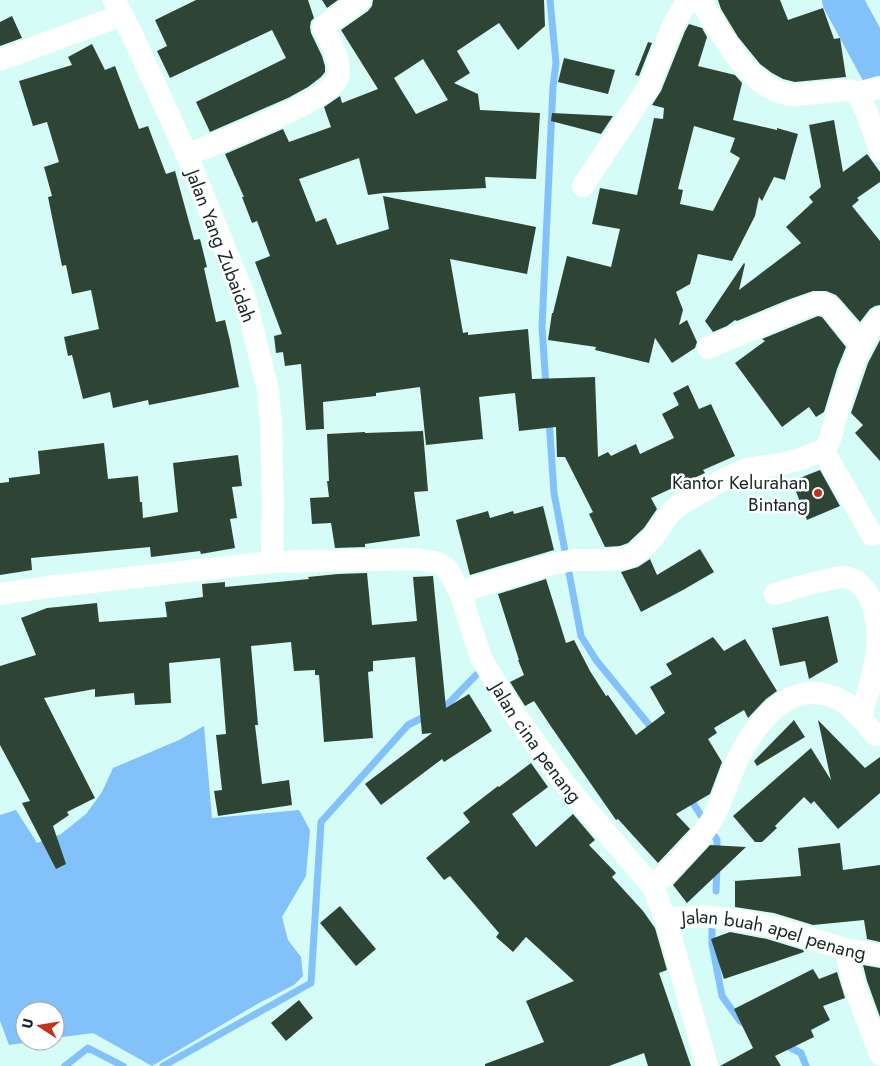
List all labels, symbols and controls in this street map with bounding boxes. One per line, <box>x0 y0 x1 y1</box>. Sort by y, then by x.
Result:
street label: Jalan Yang Zubaidah <box>178 163 263 326</box>
place label: Kantor Kelurahan Bintang <box>672 469 808 518</box>
marker: Kantor Kelurahan Bintang <box>812 487 824 499</box>
street label: Jalan cina penang <box>483 674 588 808</box>
street label: Jalan buah apel penang <box>677 902 868 966</box>
north arrow <box>15 1001 65 1051</box>
text: U <box>16 1016 38 1030</box>

